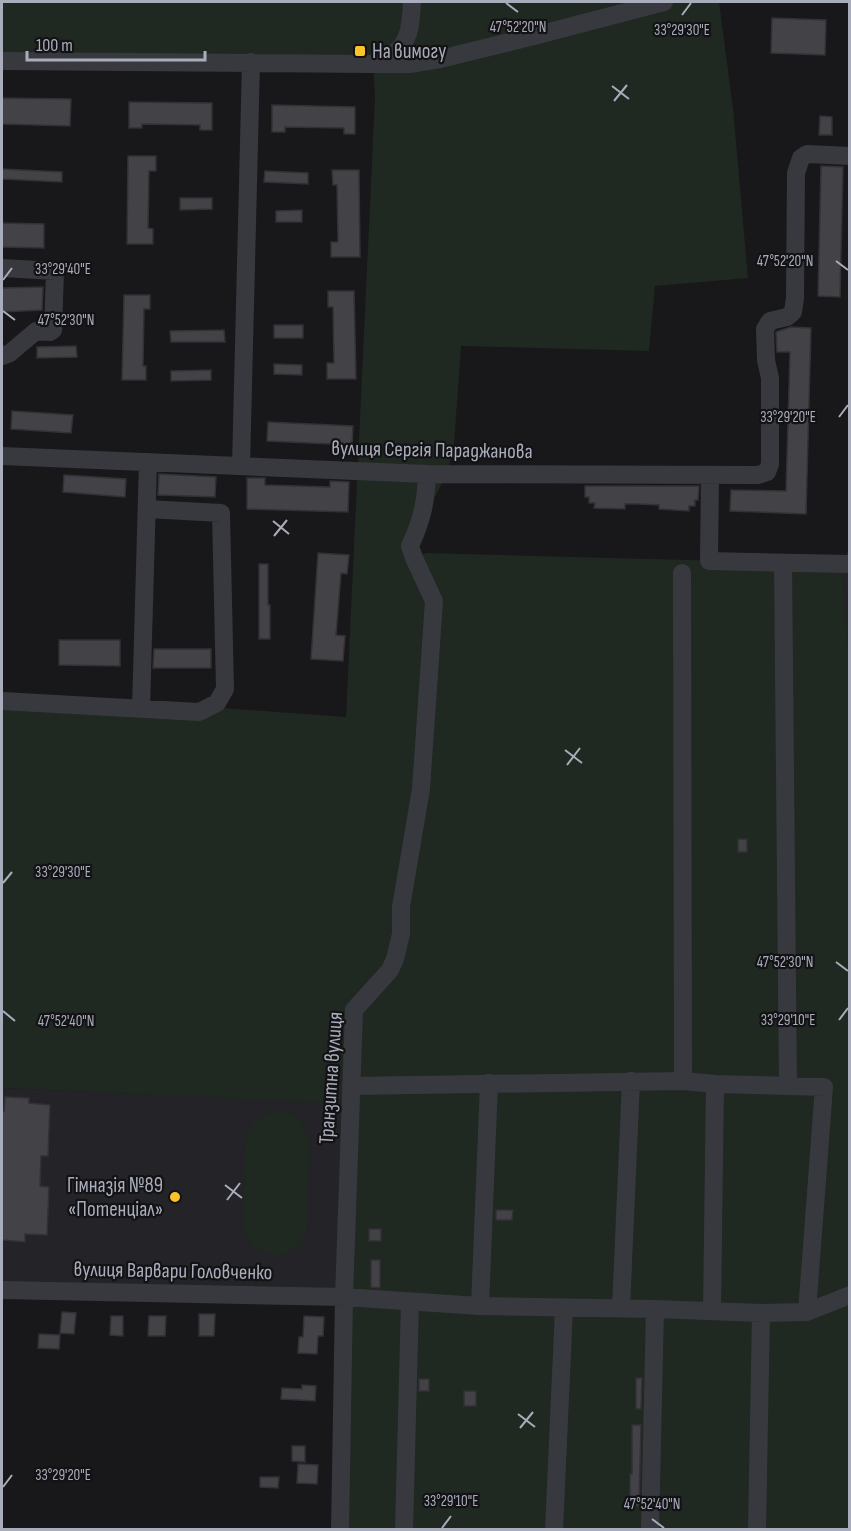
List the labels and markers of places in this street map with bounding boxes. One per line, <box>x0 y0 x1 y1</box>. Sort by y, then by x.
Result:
place label: На вимогу <box>372 39 446 64</box>
marker: На вимогу <box>353 44 367 58</box>
place label: Гімназія №89 «Потенціал» <box>67 1173 163 1222</box>
marker: Гімназія №89 «Потенціал» <box>168 1190 182 1204</box>

